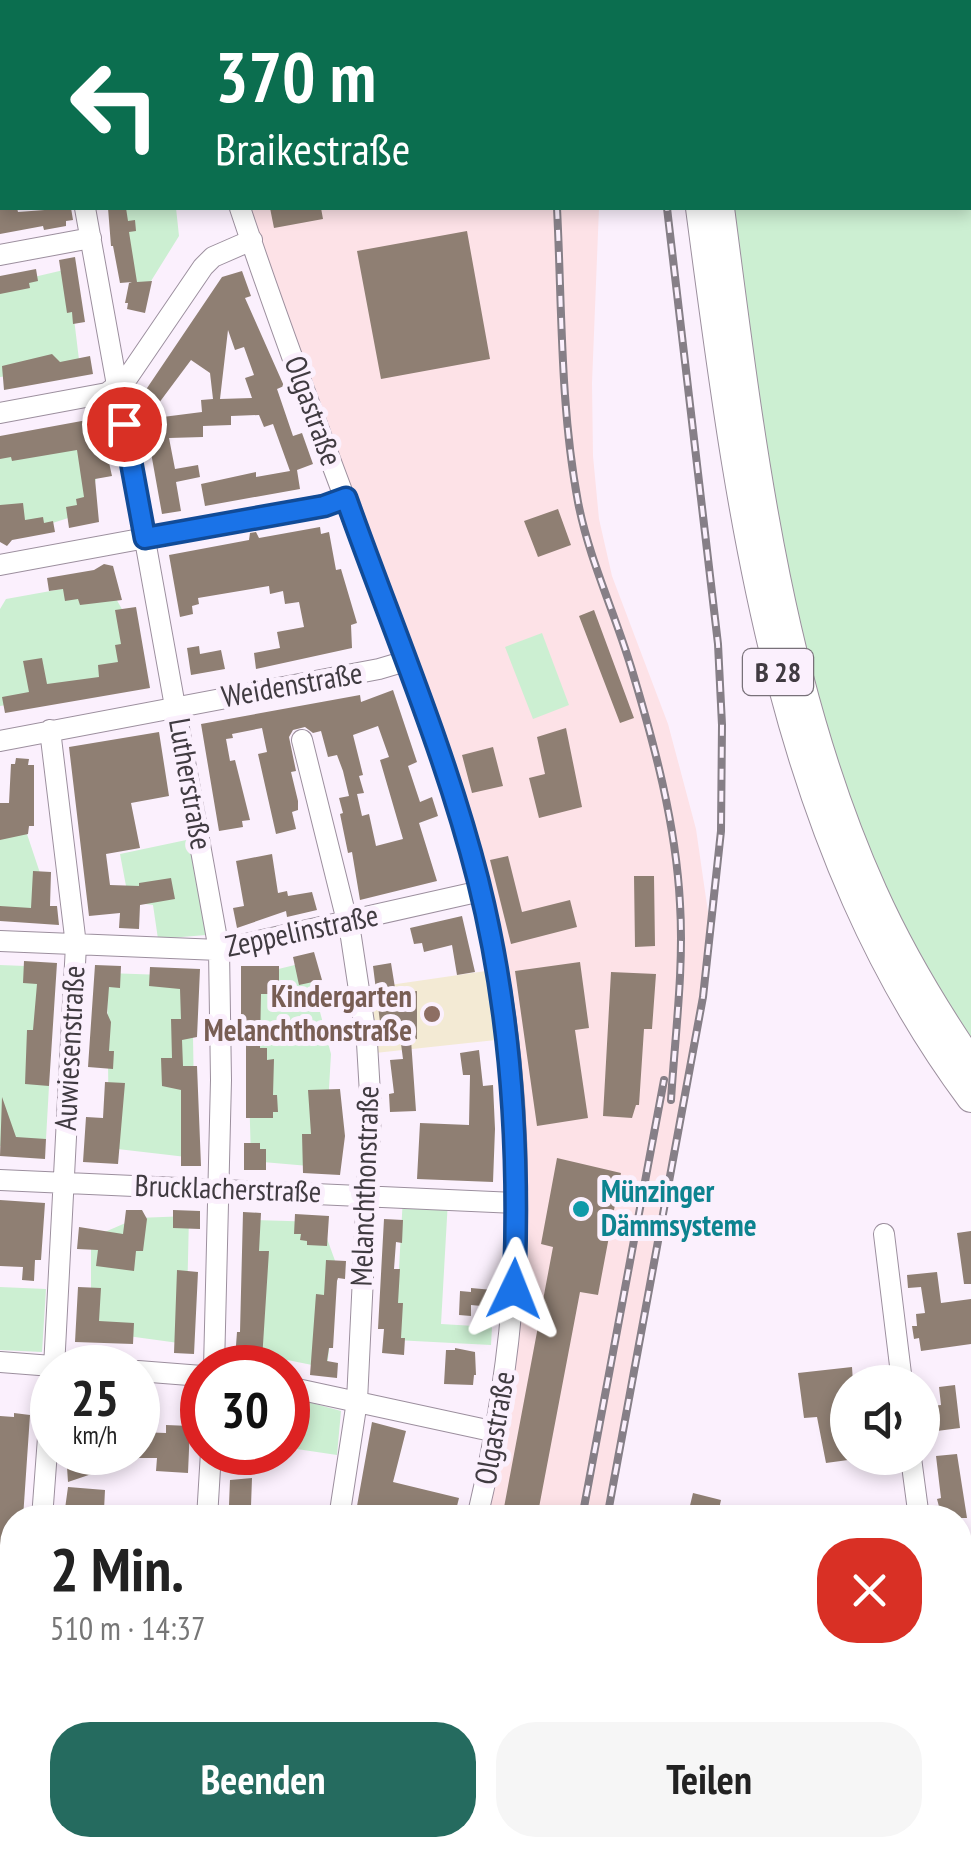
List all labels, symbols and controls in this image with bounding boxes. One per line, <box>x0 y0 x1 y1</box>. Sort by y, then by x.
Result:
text: 370 m <box>215 31 376 121</box>
icon: left <box>50 40 180 170</box>
text: Braikestraße <box>215 119 410 177</box>
street label: Olgastraße <box>277 350 352 471</box>
pin <box>82 382 167 467</box>
icon: arrive <box>97 397 152 452</box>
road number: B 28 <box>743 649 813 695</box>
street label: Weidenstraße <box>218 652 365 715</box>
street label: Lutherstraße <box>161 715 222 852</box>
street label: Zeppelinstraße <box>222 894 382 965</box>
street label: Auwiesenstraße <box>45 964 92 1131</box>
place label: Kindergarten Melanchthonstraße <box>204 976 412 1049</box>
marker: Kindergarten Melanchthonstraße <box>421 1003 443 1025</box>
street label: Melanchthonstraße <box>341 1085 386 1287</box>
street label: Brucklacherstraße <box>134 1165 322 1210</box>
place label: Münzinger Dämmsysteme <box>601 1171 757 1244</box>
marker: Münzinger Dämmsysteme <box>570 1198 592 1220</box>
position arrow <box>462 1237 566 1341</box>
speed limit sign: 30 <box>180 1345 310 1475</box>
text: 25 <box>71 1365 119 1430</box>
map controls <box>830 1365 940 1475</box>
button: sound <box>830 1365 940 1475</box>
street label: Olgastraße <box>464 1368 523 1487</box>
text: km/h <box>73 1419 117 1451</box>
text: 2 Min. <box>50 1530 184 1608</box>
button: close <box>817 1538 922 1643</box>
text: 510 m · 14:37 <box>50 1607 205 1649</box>
button: Beenden <box>50 1722 476 1837</box>
button: Teilen <box>496 1722 922 1837</box>

